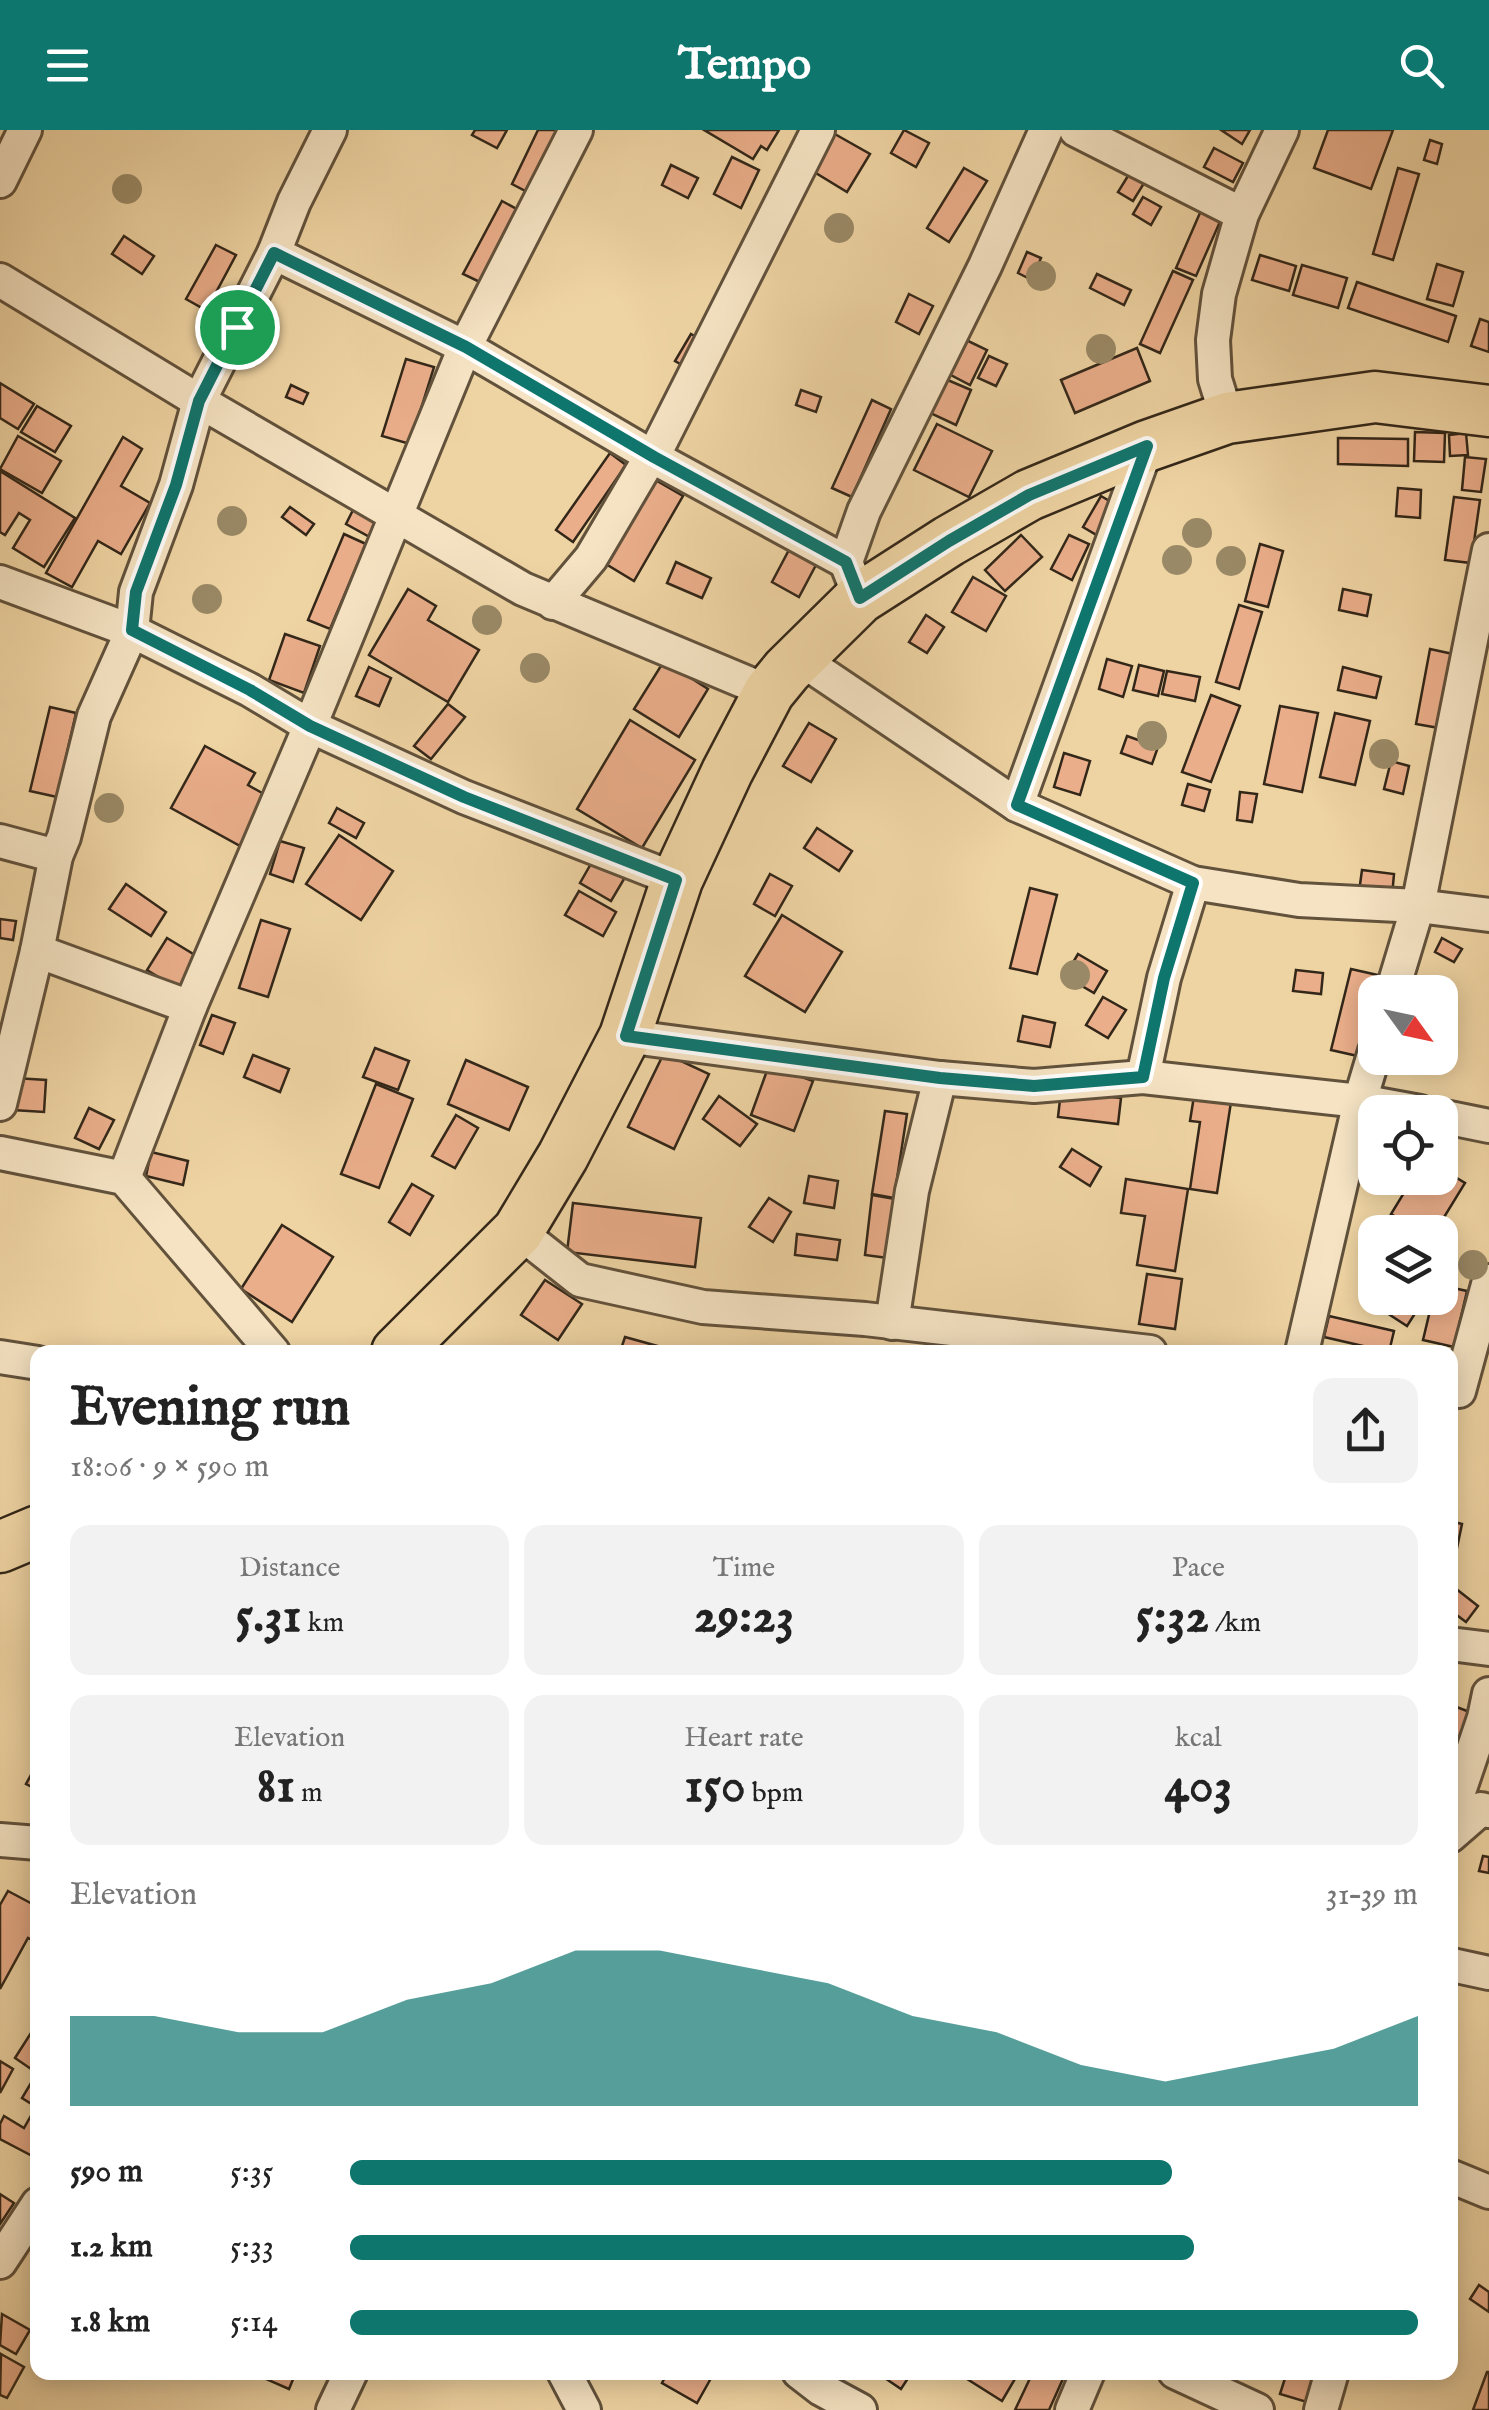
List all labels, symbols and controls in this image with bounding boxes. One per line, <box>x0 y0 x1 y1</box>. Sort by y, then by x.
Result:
text: Tempo <box>678 37 811 94</box>
icon: menu <box>40 38 95 93</box>
icon: search <box>1394 38 1449 93</box>
pin <box>195 285 280 370</box>
icon: arrive <box>210 300 265 355</box>
north arrow <box>1358 975 1458 1075</box>
map controls <box>1358 975 1458 1315</box>
button: locate <box>1358 1095 1458 1195</box>
button: layers <box>1358 1215 1458 1315</box>
text: Evening run <box>70 1374 350 1444</box>
button: share <box>1313 1378 1418 1483</box>
text: 18:06 · 9 × 590 m <box>70 1447 269 1488</box>
text: Distance <box>239 1551 340 1586</box>
text: Time <box>713 1551 775 1586</box>
text: Pace <box>1172 1551 1225 1586</box>
text: 5.31 <box>235 1586 301 1649</box>
text: 29:23 <box>694 1586 794 1649</box>
text: 5:32 <box>1135 1586 1209 1649</box>
text: km <box>301 1606 344 1641</box>
text: /km <box>1209 1606 1261 1641</box>
text: Elevation <box>234 1721 345 1756</box>
text: Heart rate <box>684 1721 804 1756</box>
text: kcal <box>1175 1721 1222 1756</box>
text: 81 <box>257 1756 295 1819</box>
text: 150 <box>685 1756 746 1819</box>
text: 403 <box>1164 1756 1232 1819</box>
text: m <box>295 1776 323 1811</box>
text: bpm <box>746 1776 803 1811</box>
text: Elevation <box>70 1875 197 1916</box>
text: 31–39 m <box>1326 1875 1418 1916</box>
text: 590 m <box>70 2152 143 2193</box>
text: 5:35 <box>230 2152 274 2193</box>
text: 1.2 km <box>70 2227 153 2268</box>
text: 5:33 <box>230 2227 274 2268</box>
text: 1.8 km <box>70 2302 150 2343</box>
text: 5:14 <box>230 2302 278 2343</box>

